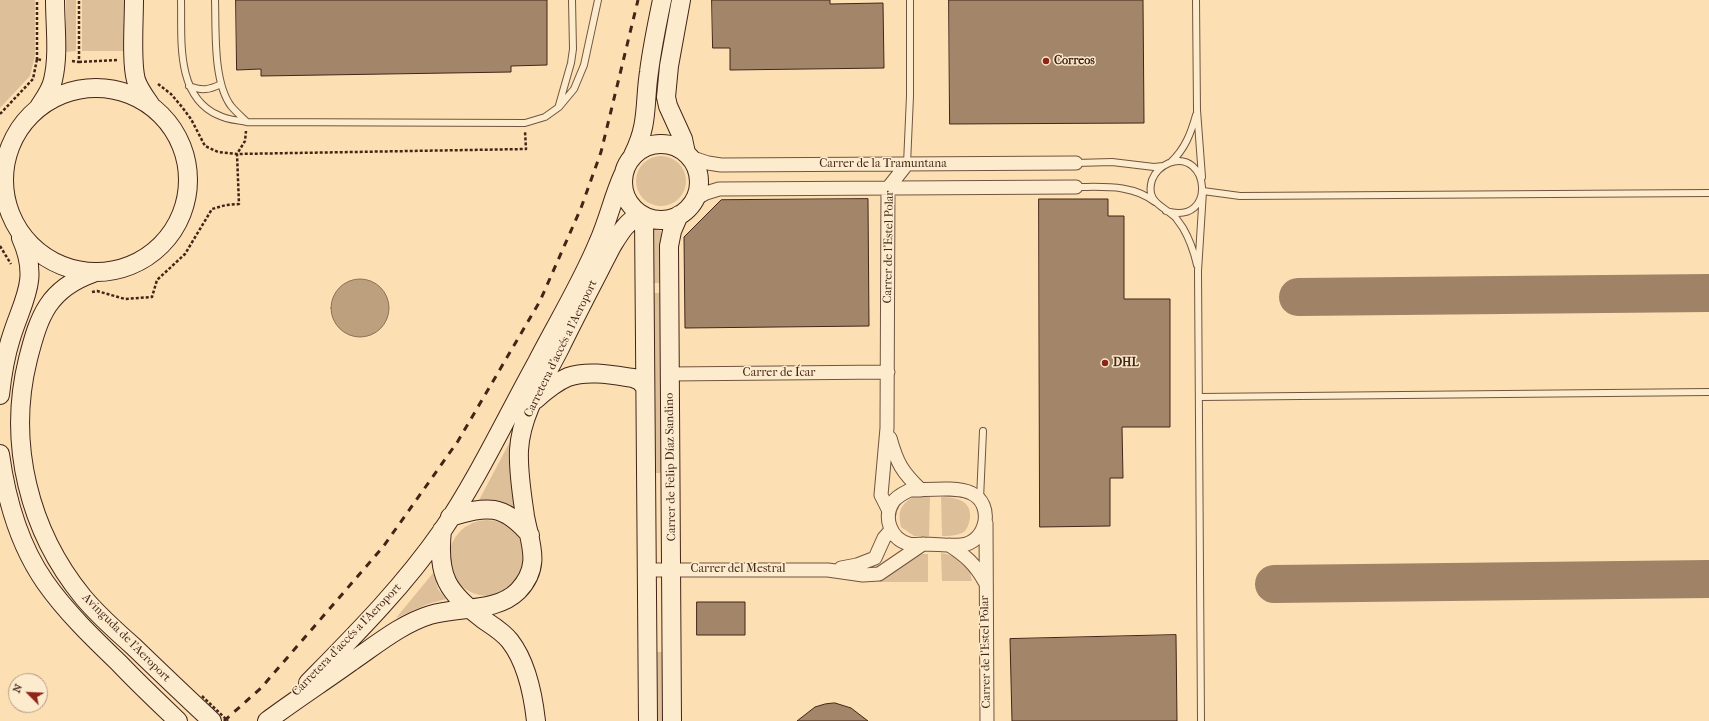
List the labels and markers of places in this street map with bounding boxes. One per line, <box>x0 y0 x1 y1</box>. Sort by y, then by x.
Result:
place label: Correos <box>1054 54 1095 68</box>
marker: Correos <box>1041 56 1051 66</box>
place label: DHL <box>1113 356 1139 370</box>
marker: DHL <box>1100 358 1110 368</box>

